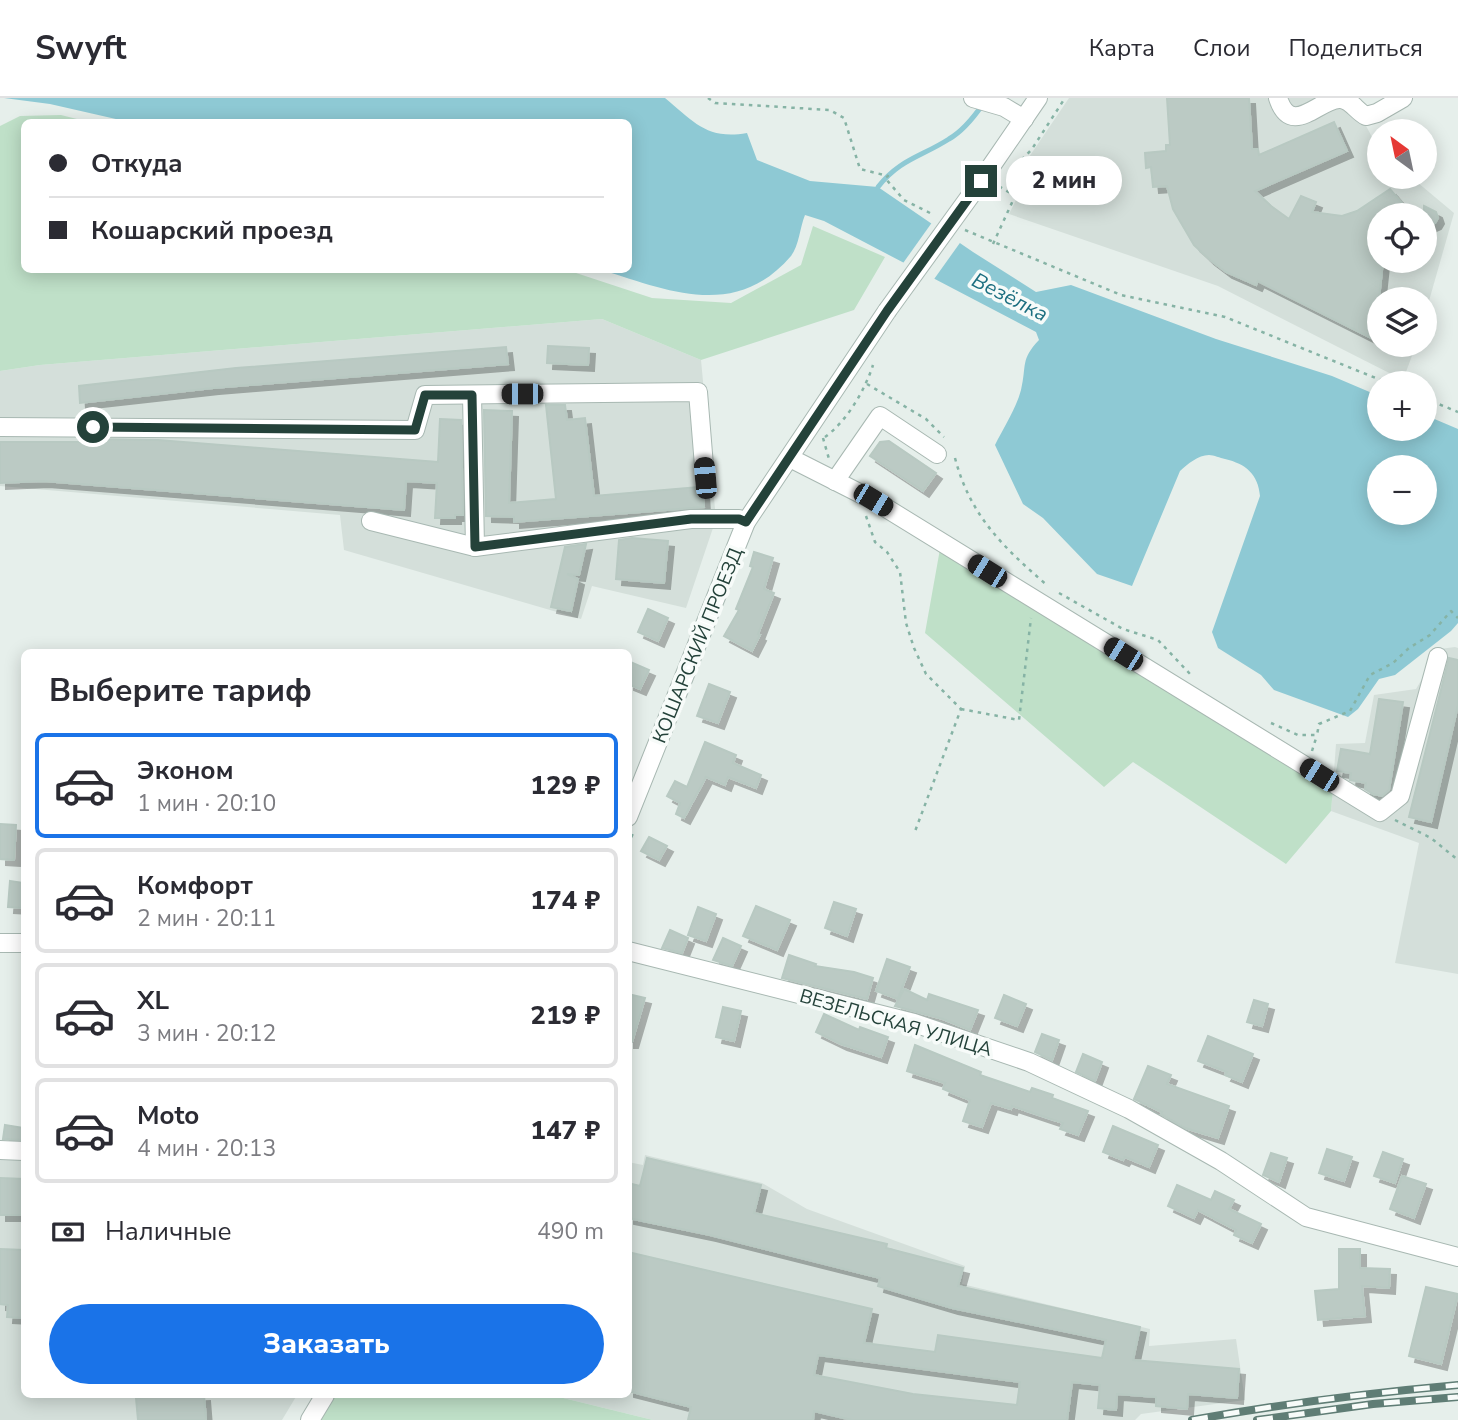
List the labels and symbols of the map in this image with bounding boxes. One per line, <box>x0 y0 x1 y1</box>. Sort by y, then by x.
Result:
north arrow <box>1367 119 1437 189</box>
callout: 2 мин <box>1006 156 1121 206</box>
route end <box>965 165 997 197</box>
water label: Везёлка <box>967 266 1053 328</box>
car <box>502 384 544 405</box>
route start <box>77 411 109 443</box>
car <box>693 456 718 500</box>
car <box>850 480 897 520</box>
street label: КОШАРСКИЙ ПРОЕЗД <box>647 543 749 747</box>
car <box>964 551 1011 591</box>
car <box>1100 634 1147 674</box>
car <box>1296 755 1343 795</box>
street label: ВЕЗЕЛЬСКАЯ УЛИЦА <box>796 983 995 1063</box>

